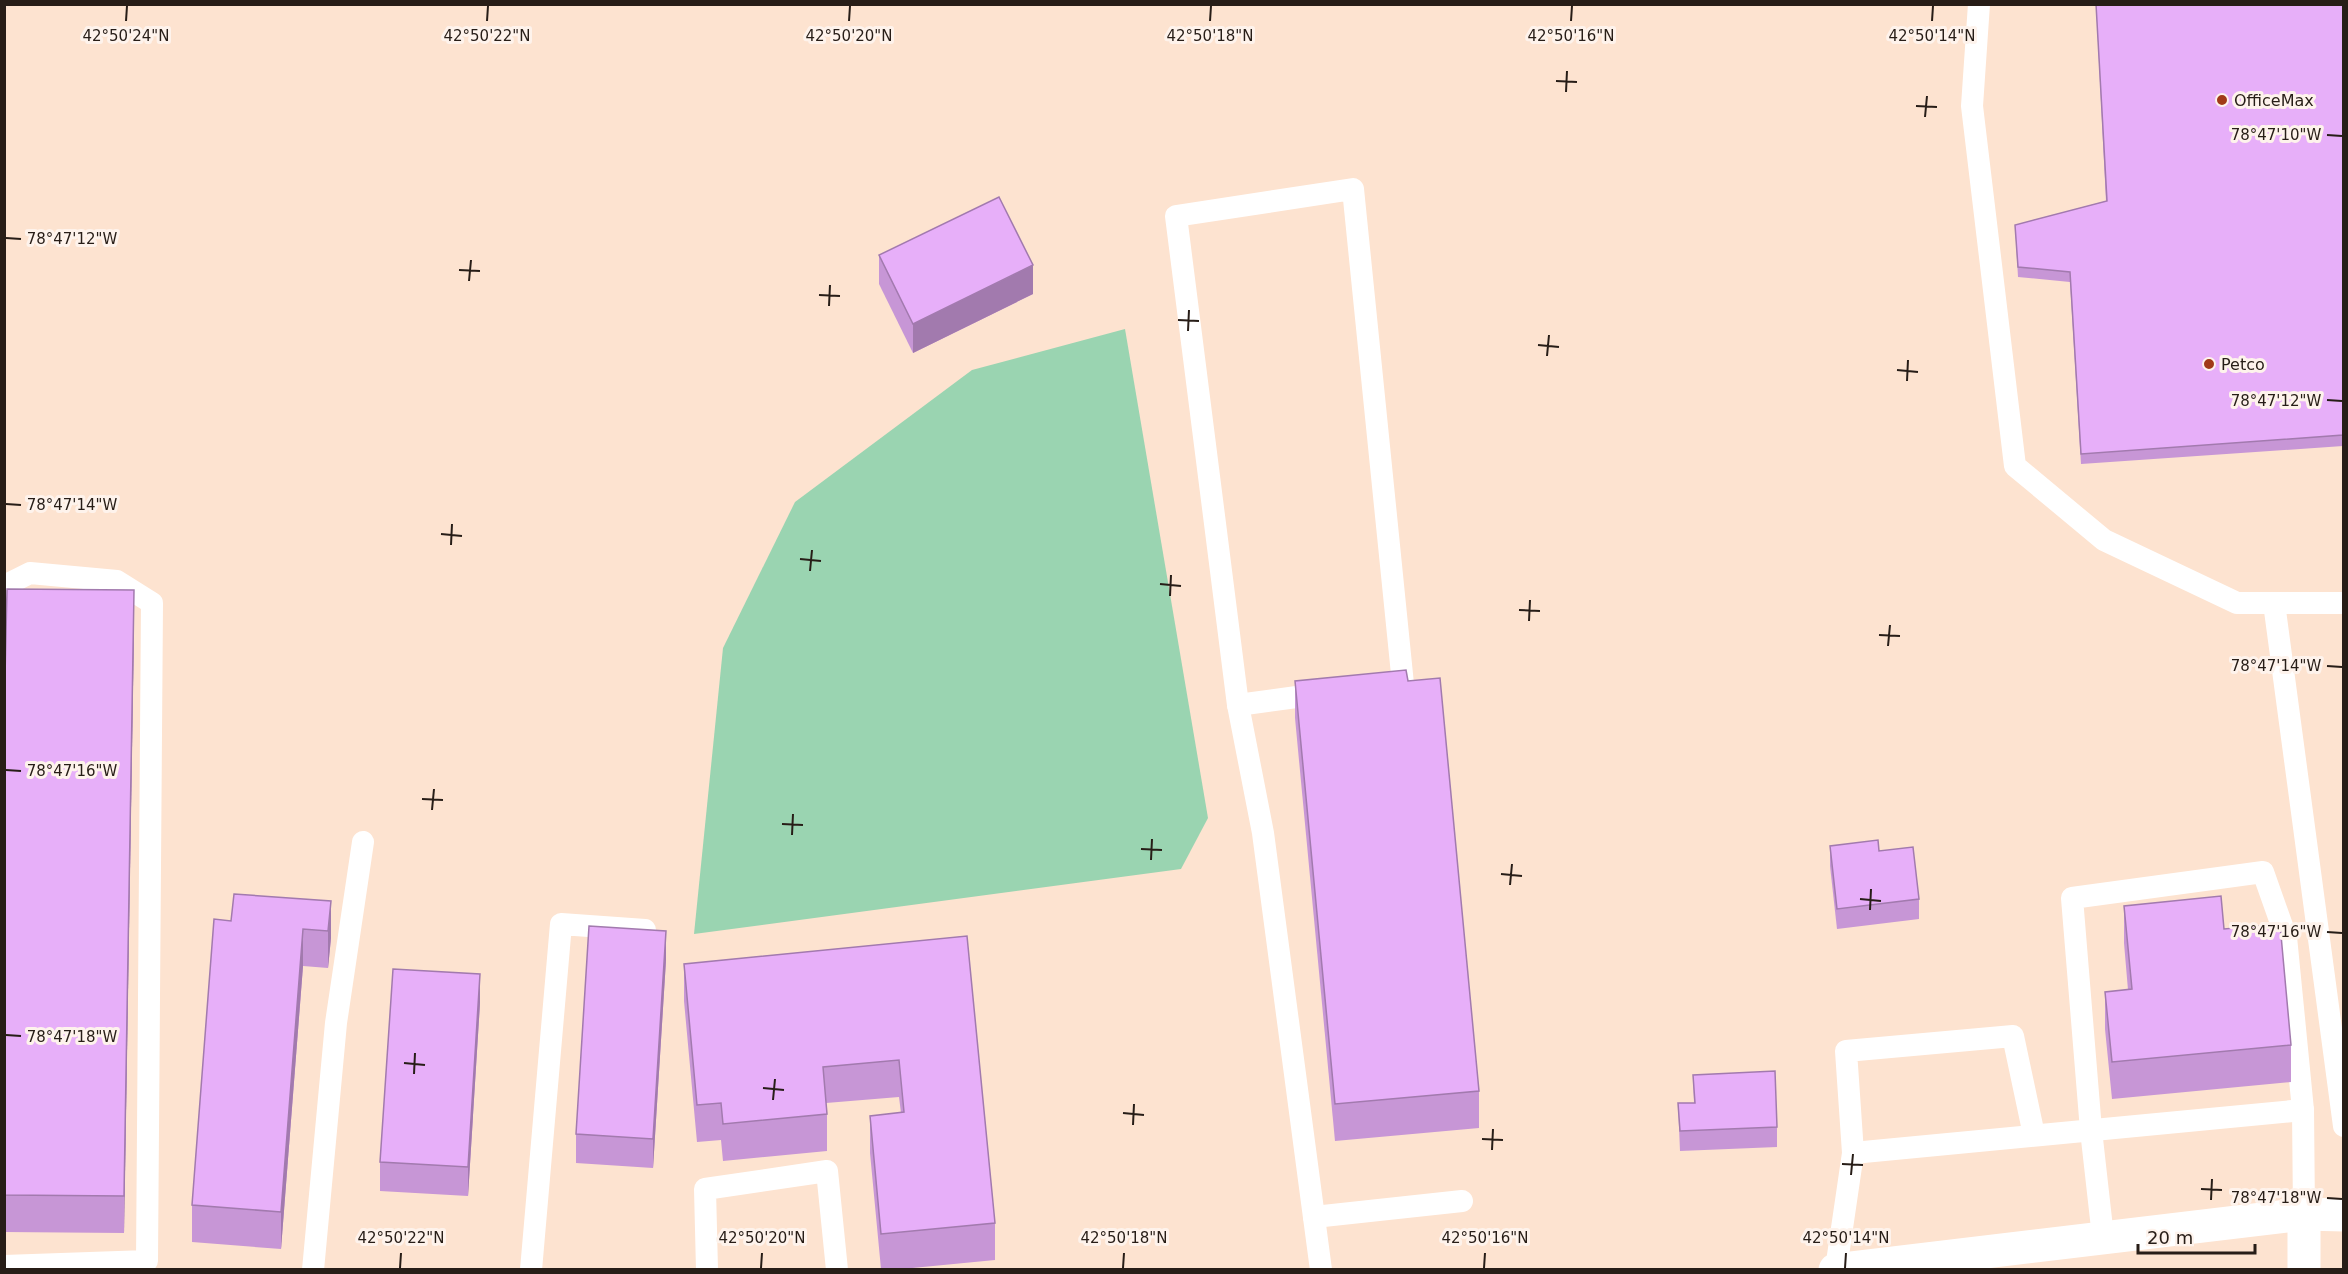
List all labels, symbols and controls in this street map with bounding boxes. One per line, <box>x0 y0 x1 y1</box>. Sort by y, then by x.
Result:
text: 42°50'24"N <box>82 27 170 45</box>
text: 42°50'22"N <box>443 27 531 45</box>
text: 42°50'20"N <box>805 27 893 45</box>
text: 42°50'18"N <box>1166 27 1254 45</box>
text: 42°50'16"N <box>1527 27 1615 45</box>
text: 42°50'14"N <box>1888 27 1976 45</box>
place label: OfficeMax <box>2234 91 2314 110</box>
marker: OfficeMax <box>2215 93 2229 107</box>
text: 78°47'10"W <box>2231 126 2321 144</box>
text: 78°47'12"W <box>27 230 117 248</box>
place label: Petco <box>2221 355 2265 374</box>
marker: Petco <box>2202 357 2216 371</box>
text: 78°47'12"W <box>2231 392 2321 410</box>
text: 78°47'14"W <box>27 496 117 514</box>
text: 78°47'14"W <box>2231 657 2321 675</box>
text: 78°47'16"W <box>27 762 117 780</box>
text: 78°47'16"W <box>2231 923 2321 941</box>
text: 78°47'18"W <box>27 1028 117 1046</box>
text: 78°47'18"W <box>2231 1189 2321 1207</box>
scale bar <box>2138 1217 2255 1255</box>
text: 20 m <box>2147 1227 2193 1248</box>
text: 42°50'22"N <box>357 1229 445 1247</box>
text: 42°50'20"N <box>718 1229 806 1247</box>
text: 42°50'18"N <box>1080 1229 1168 1247</box>
text: 42°50'16"N <box>1441 1229 1529 1247</box>
text: 42°50'14"N <box>1802 1229 1890 1247</box>

